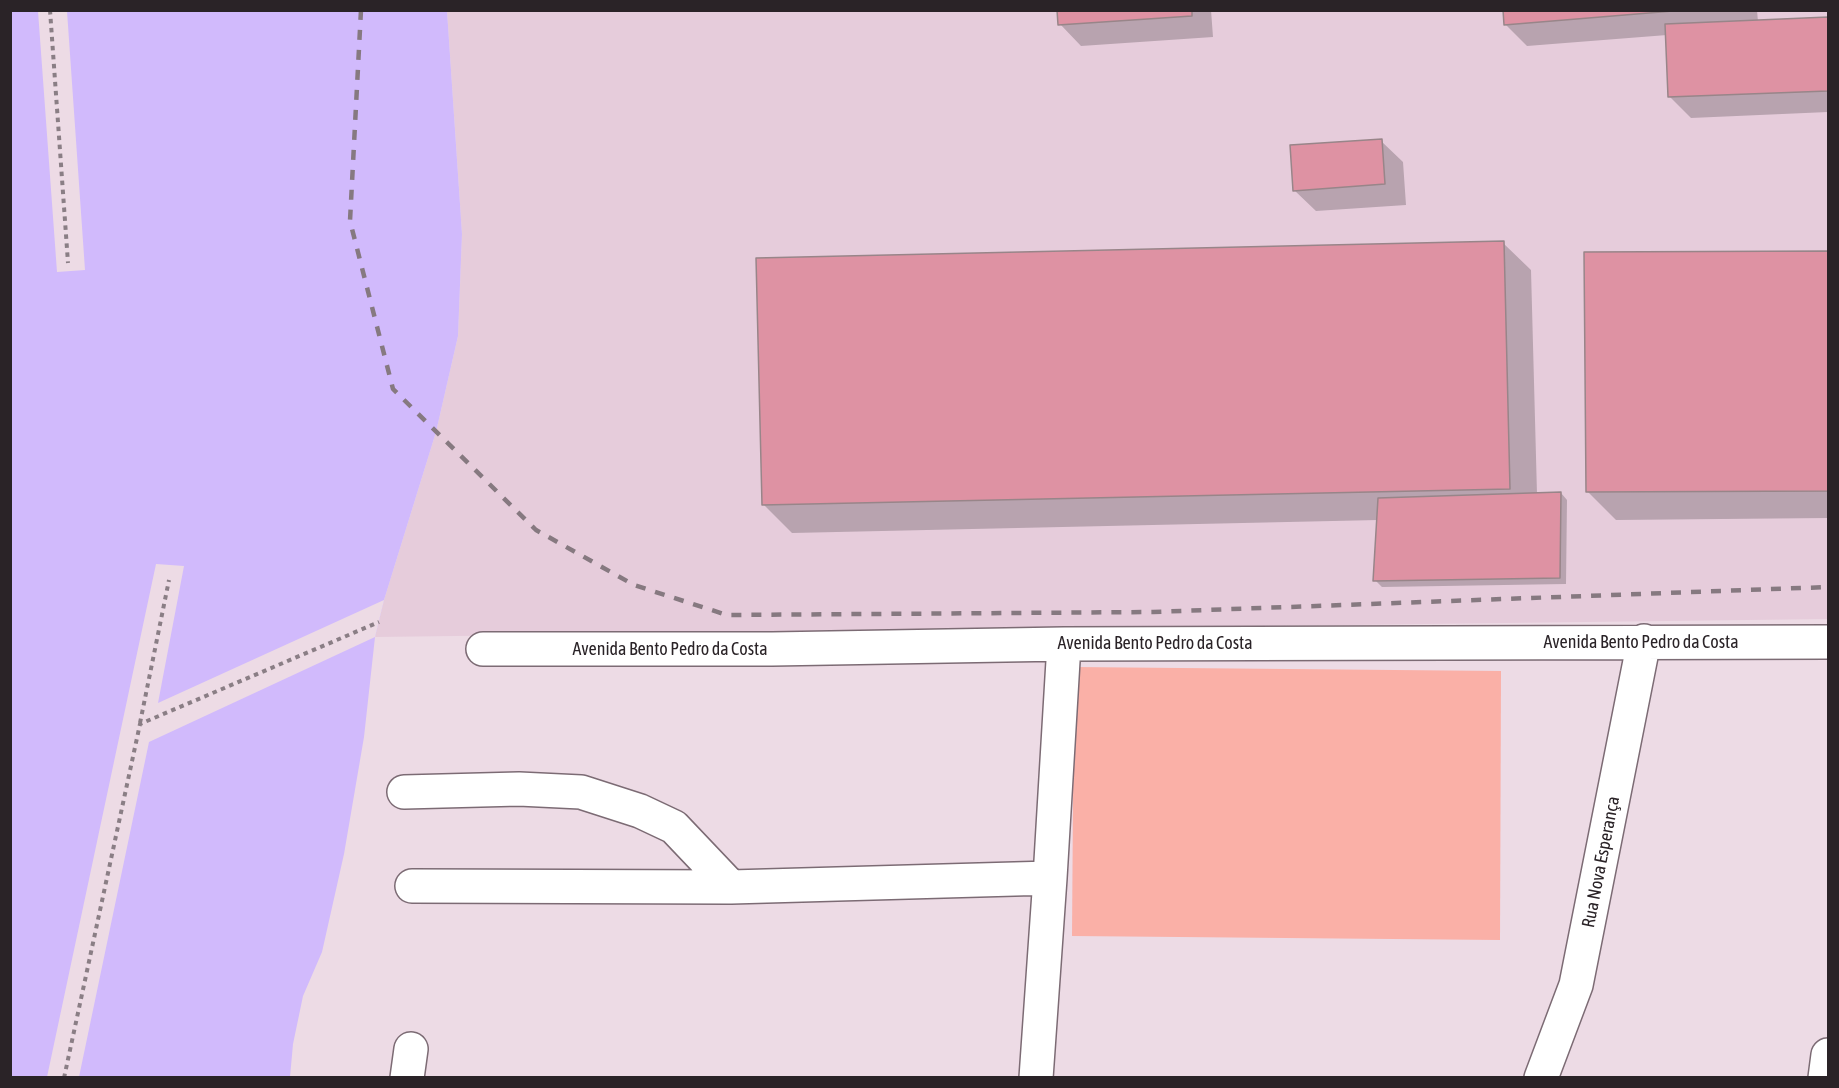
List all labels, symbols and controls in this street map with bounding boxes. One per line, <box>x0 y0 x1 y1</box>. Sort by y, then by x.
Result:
street label: Avenida Bento Pedro da Costa <box>1543 631 1739 653</box>
street label: Avenida Bento Pedro da Costa <box>1057 632 1253 654</box>
street label: Avenida Bento Pedro da Costa <box>572 638 768 660</box>
street label: Rua Nova Esperança <box>1578 795 1624 929</box>

